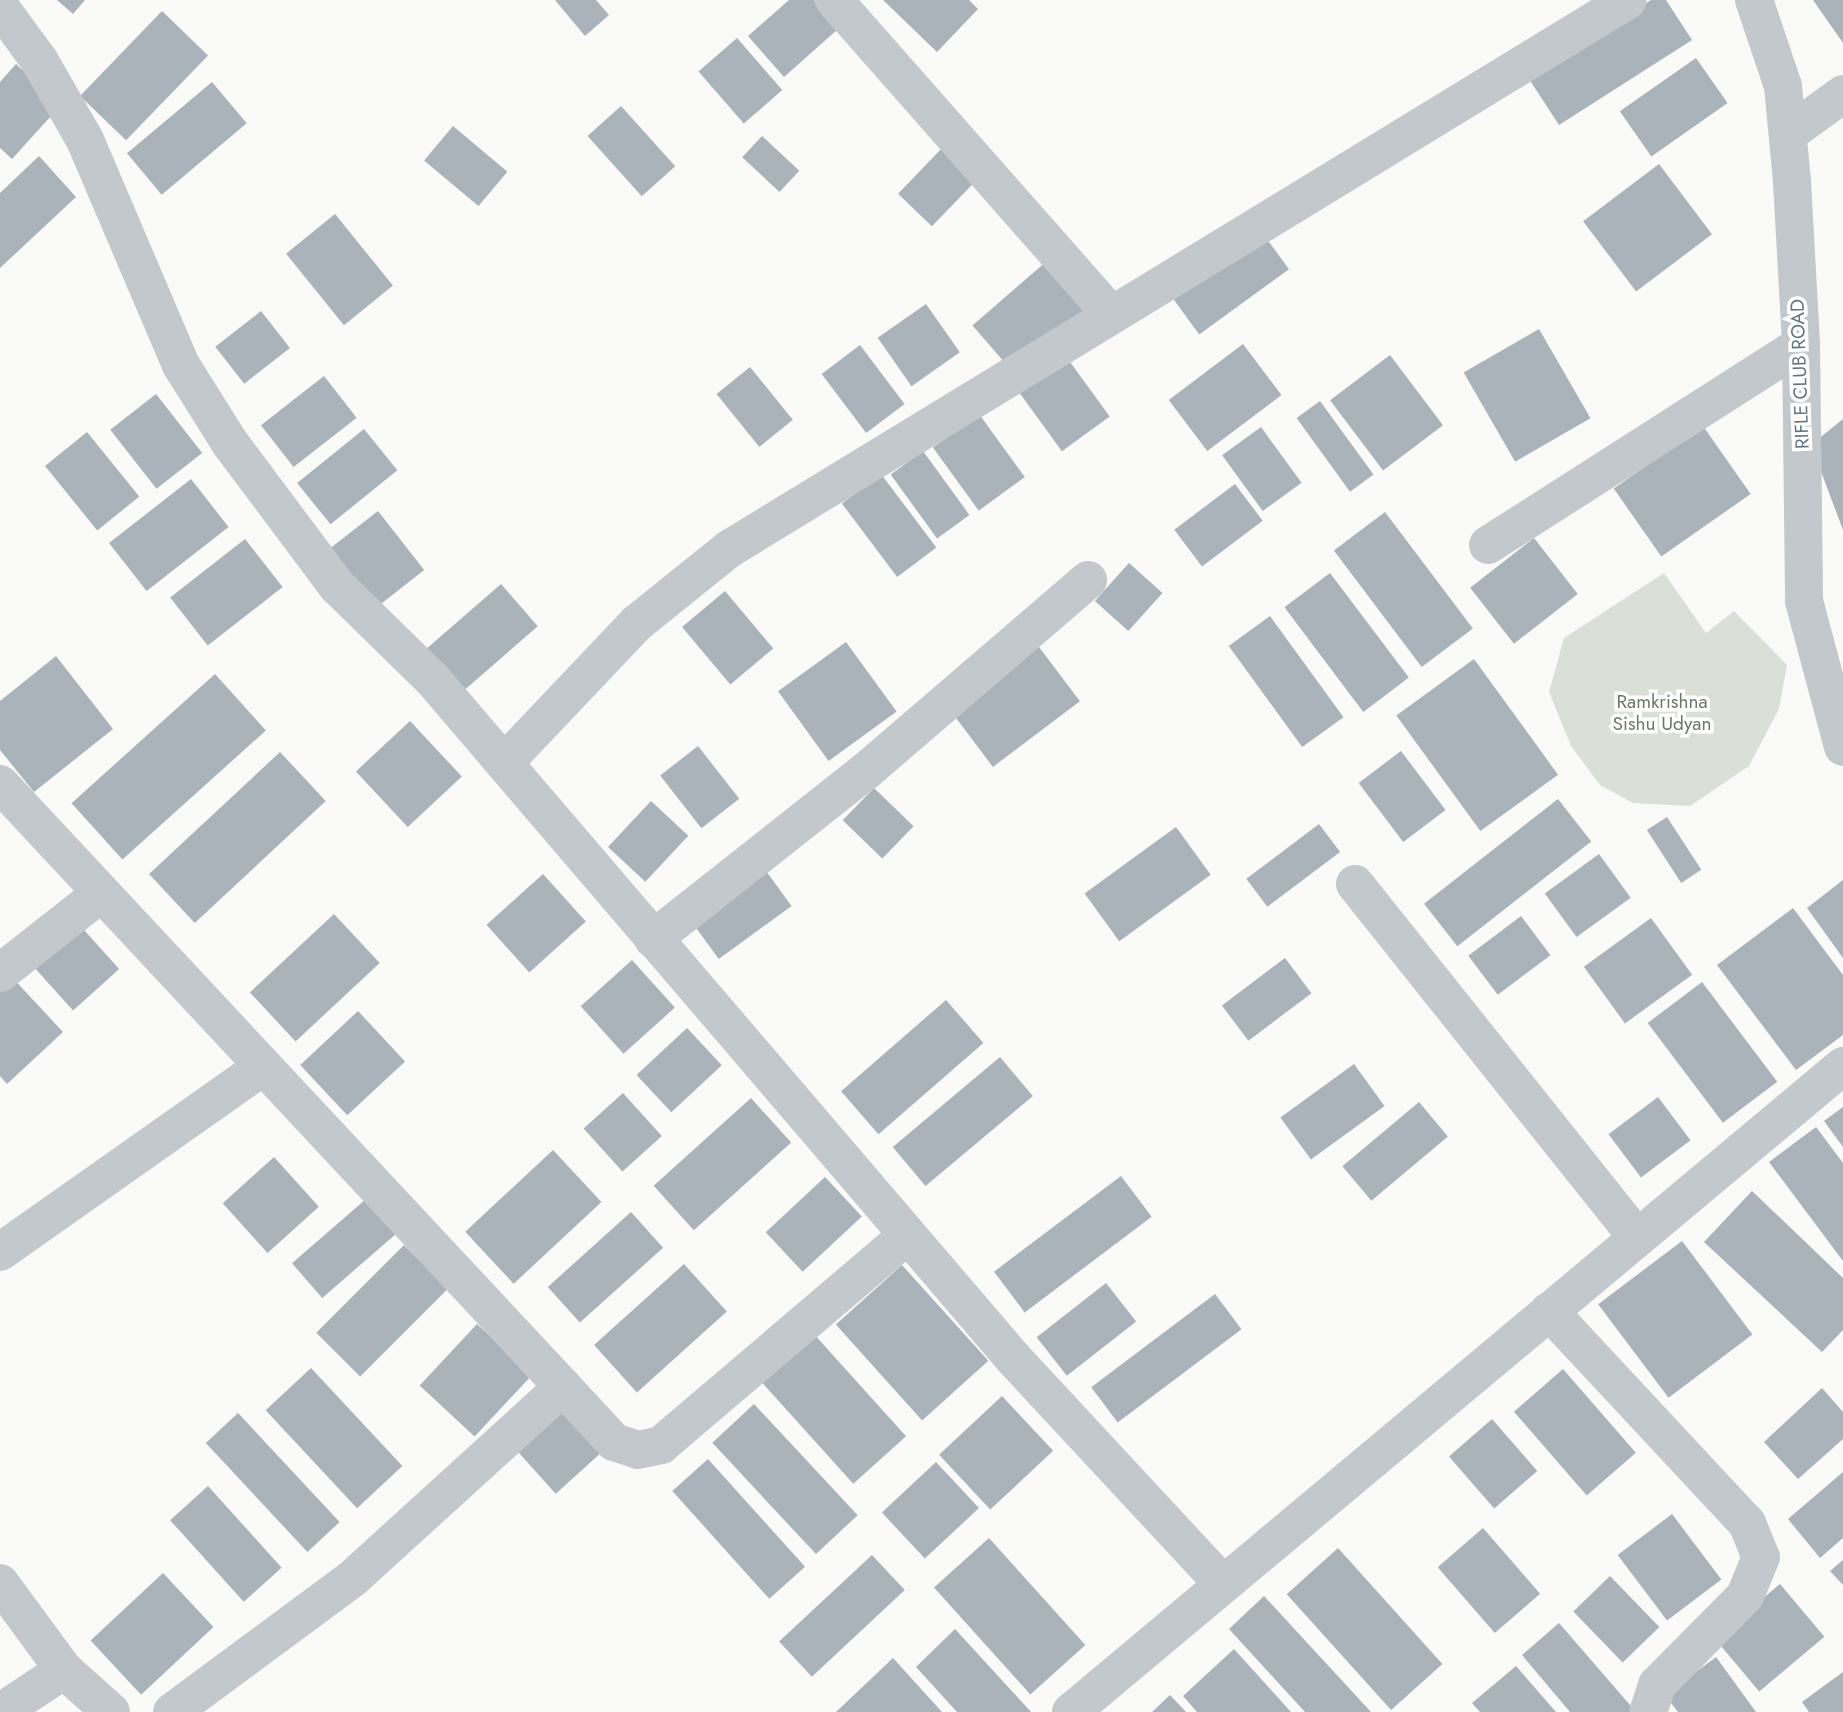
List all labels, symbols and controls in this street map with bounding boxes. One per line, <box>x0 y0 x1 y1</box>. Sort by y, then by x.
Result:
street label: RIFLE CLUB ROAD <box>1786 299 1814 449</box>
park label: Ramkrishna Sishu Udyan <box>1613 691 1711 735</box>

